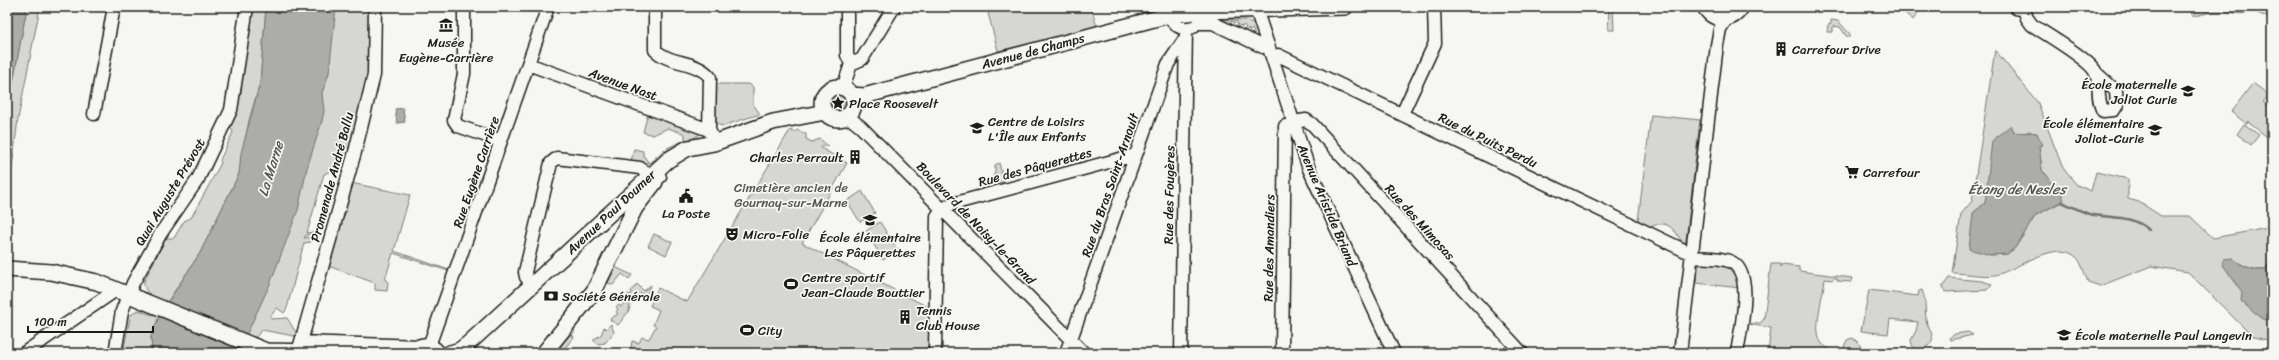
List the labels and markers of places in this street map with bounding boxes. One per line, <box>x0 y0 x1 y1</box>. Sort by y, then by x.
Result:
museum icon: Musée Eugène-Carrière <box>438 17 454 33</box>
place label: Musée Eugène-Carrière <box>399 31 494 69</box>
place label: Carrefour Drive <box>1792 38 1881 61</box>
building icon: Carrefour Drive <box>1773 41 1789 57</box>
place label: École maternelle Joliot Curie <box>2081 73 2177 111</box>
school or university icon: École maternelle Joliot Curie <box>2180 83 2196 99</box>
place label: Place Roosevelt <box>849 92 939 115</box>
place icon: Place Roosevelt <box>830 95 846 111</box>
place label: Centre de Loisirs L'Île aux Enfants <box>988 110 1087 148</box>
place label: École élémentaire Joliot-Curie <box>2043 112 2144 150</box>
school or university icon: Centre de Loisirs L'Île aux Enfants <box>969 120 985 136</box>
school or university icon: École élémentaire Joliot-Curie <box>2147 122 2163 138</box>
place label: Charles Perrault <box>750 146 844 169</box>
building icon: Charles Perrault <box>847 149 863 165</box>
place label: Carrefour <box>1863 161 1920 184</box>
supermarket icon: Carrefour <box>1844 164 1860 180</box>
public building icon: La Poste <box>678 188 694 204</box>
place label: La Poste <box>662 202 710 225</box>
school or university icon: École élémentaire Les Pâquerettes <box>862 212 878 228</box>
place label: Micro-Folie <box>743 223 809 246</box>
theatre icon: Micro-Folie <box>724 226 740 242</box>
place label: École élémentaire Les Pâquerettes <box>819 226 921 264</box>
place label: Centre sportif Jean-Claude Bouttier <box>801 266 925 304</box>
sports icon: Centre sportif Jean-Claude Bouttier <box>783 276 799 292</box>
place label: Société Générale <box>562 285 660 308</box>
bank icon: Société Générale <box>543 288 559 304</box>
place label: Tennis Club House <box>916 299 980 337</box>
building icon: Tennis Club House <box>897 309 913 325</box>
place label: City <box>758 319 782 342</box>
sports icon: City <box>739 322 755 338</box>
place label: École maternelle Paul Langevin <box>2075 324 2252 347</box>
school or university icon: École maternelle Paul Langevin <box>2056 327 2072 343</box>

